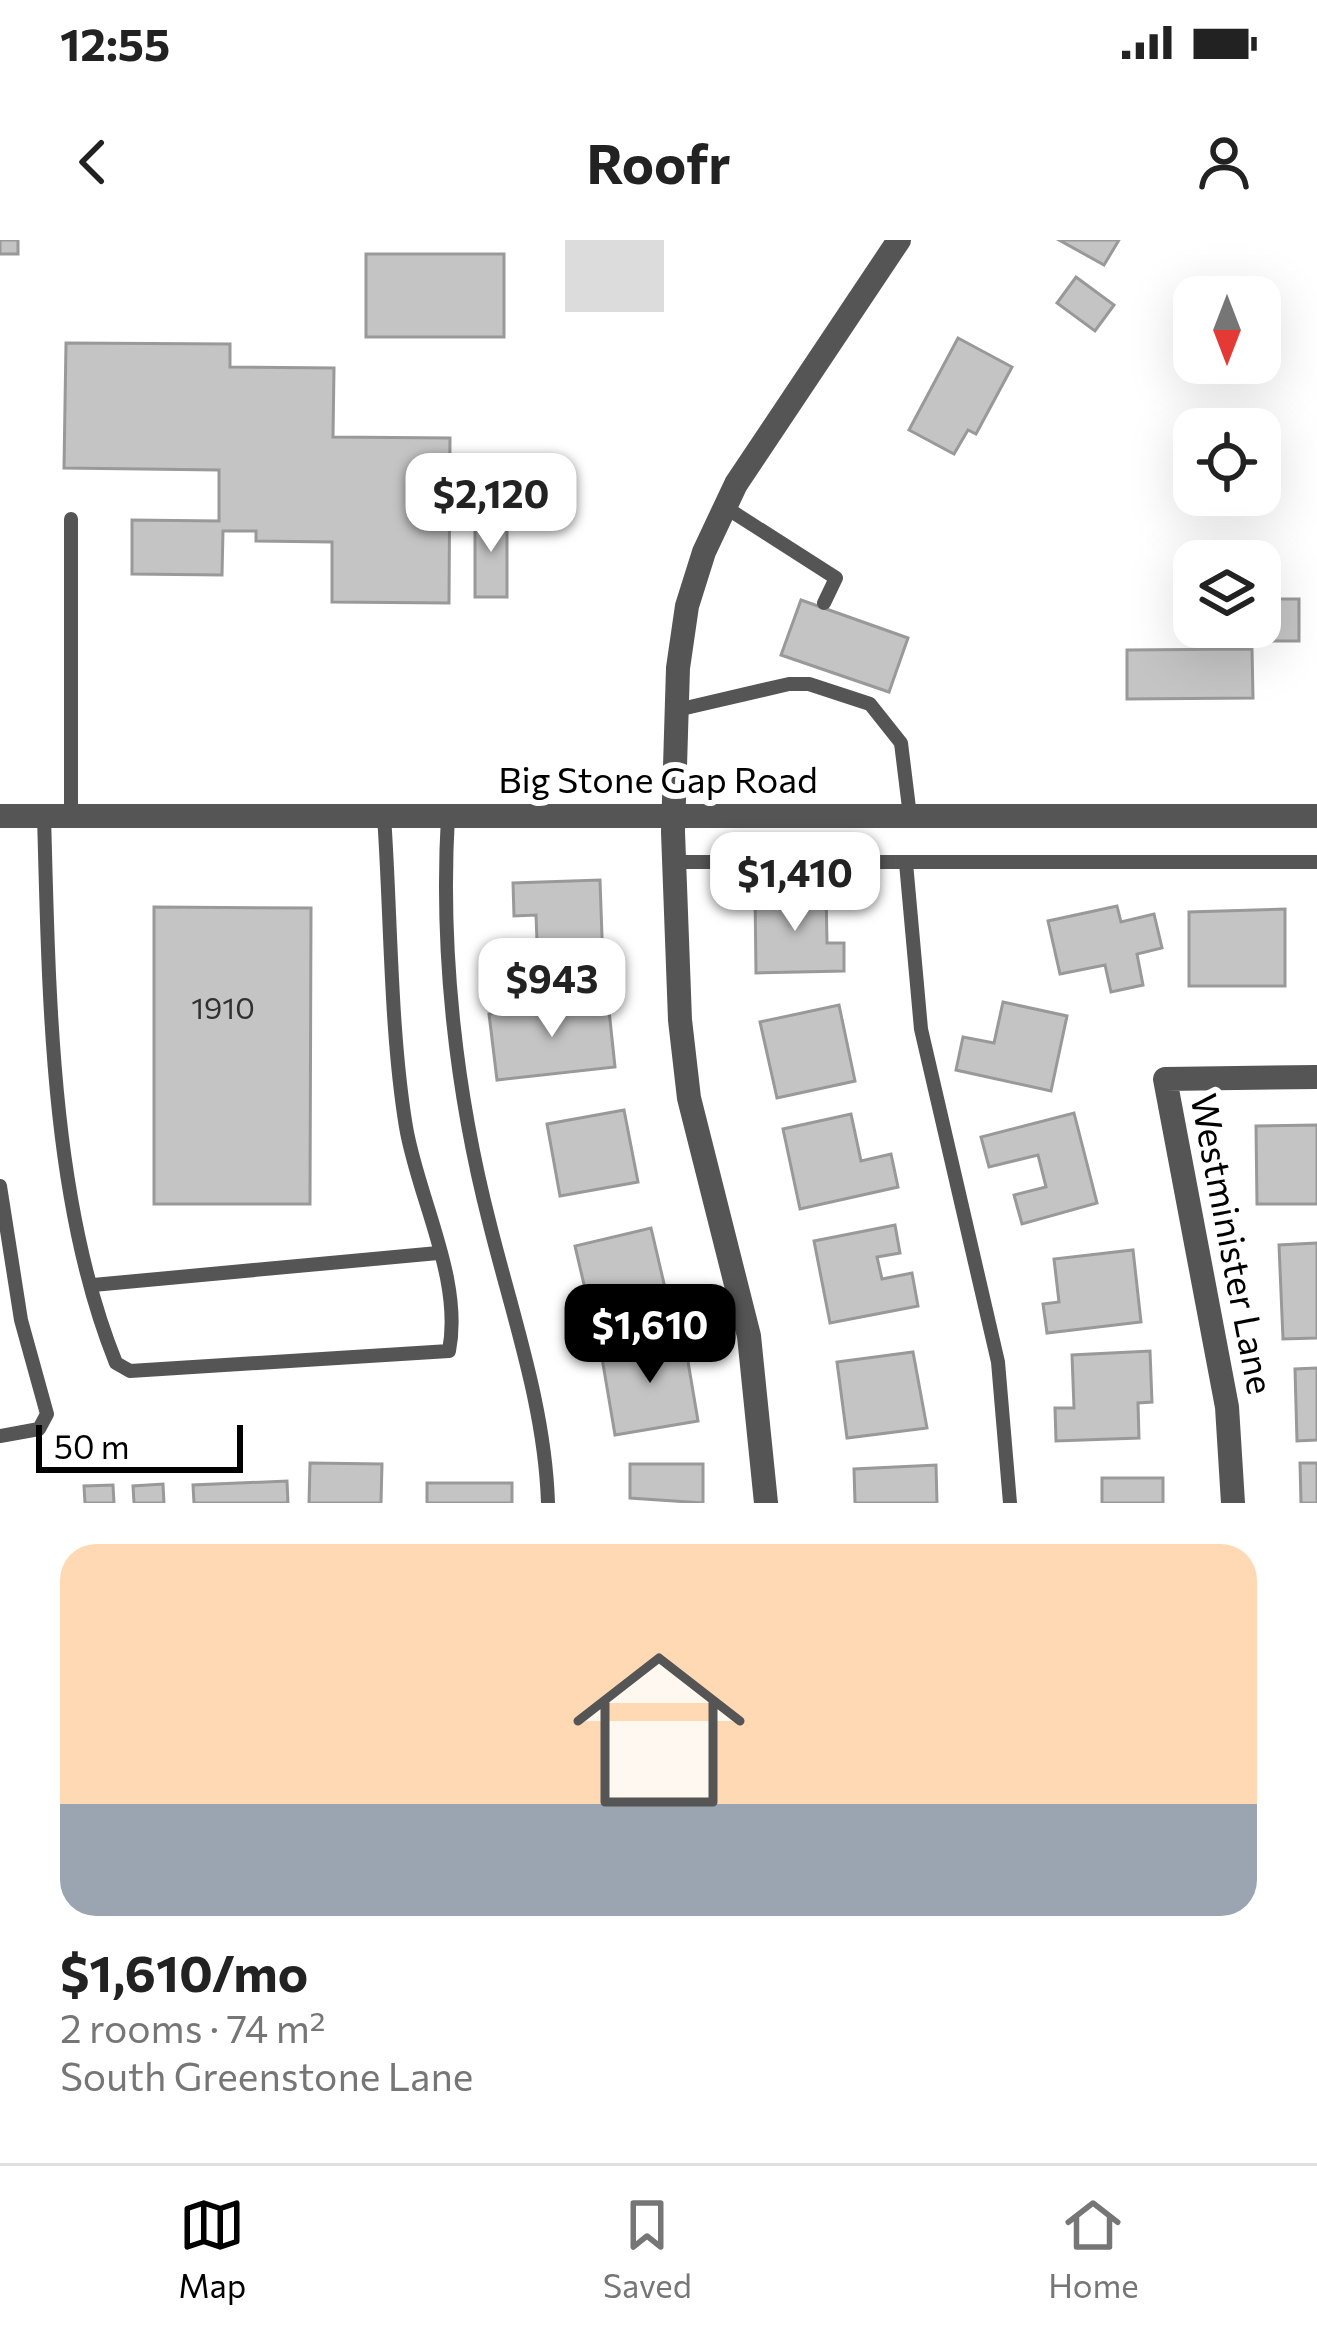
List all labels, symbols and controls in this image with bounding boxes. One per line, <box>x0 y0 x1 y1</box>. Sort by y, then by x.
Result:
text: 12:55 <box>60 15 170 70</box>
icon: back <box>60 129 126 195</box>
text: Roofr <box>586 129 731 195</box>
icon: person <box>1191 129 1257 195</box>
north arrow <box>1173 276 1281 384</box>
map controls <box>1173 276 1281 648</box>
button: locate <box>1173 408 1281 516</box>
pin: $2,120 <box>393 453 589 555</box>
text: $2,120 <box>433 468 549 516</box>
button: layers <box>1173 540 1281 648</box>
street label: Big Stone Gap Road <box>498 756 818 800</box>
pin: $1,410 <box>697 832 893 934</box>
text: $1,410 <box>737 847 853 895</box>
pin: $943 <box>481 938 623 1040</box>
text: $943 <box>505 953 599 1001</box>
house number: 1910 <box>191 988 255 1025</box>
street label: Westminister Lane <box>1183 1090 1285 1397</box>
pin: $1,610 <box>552 1284 748 1386</box>
text: $1,610 <box>592 1299 708 1347</box>
scale bar <box>36 1419 243 1472</box>
text: 50 m <box>54 1425 130 1466</box>
icon: home <box>551 1622 767 1838</box>
text: $1,610/mo <box>60 1940 308 2003</box>
text: 2 rooms · 74 m² <box>60 2003 325 2051</box>
text: South Greenstone Lane <box>60 2051 473 2099</box>
tab: Map <box>178 2192 246 2305</box>
tab: Saved <box>603 2192 692 2305</box>
tab: Home <box>1048 2192 1139 2305</box>

